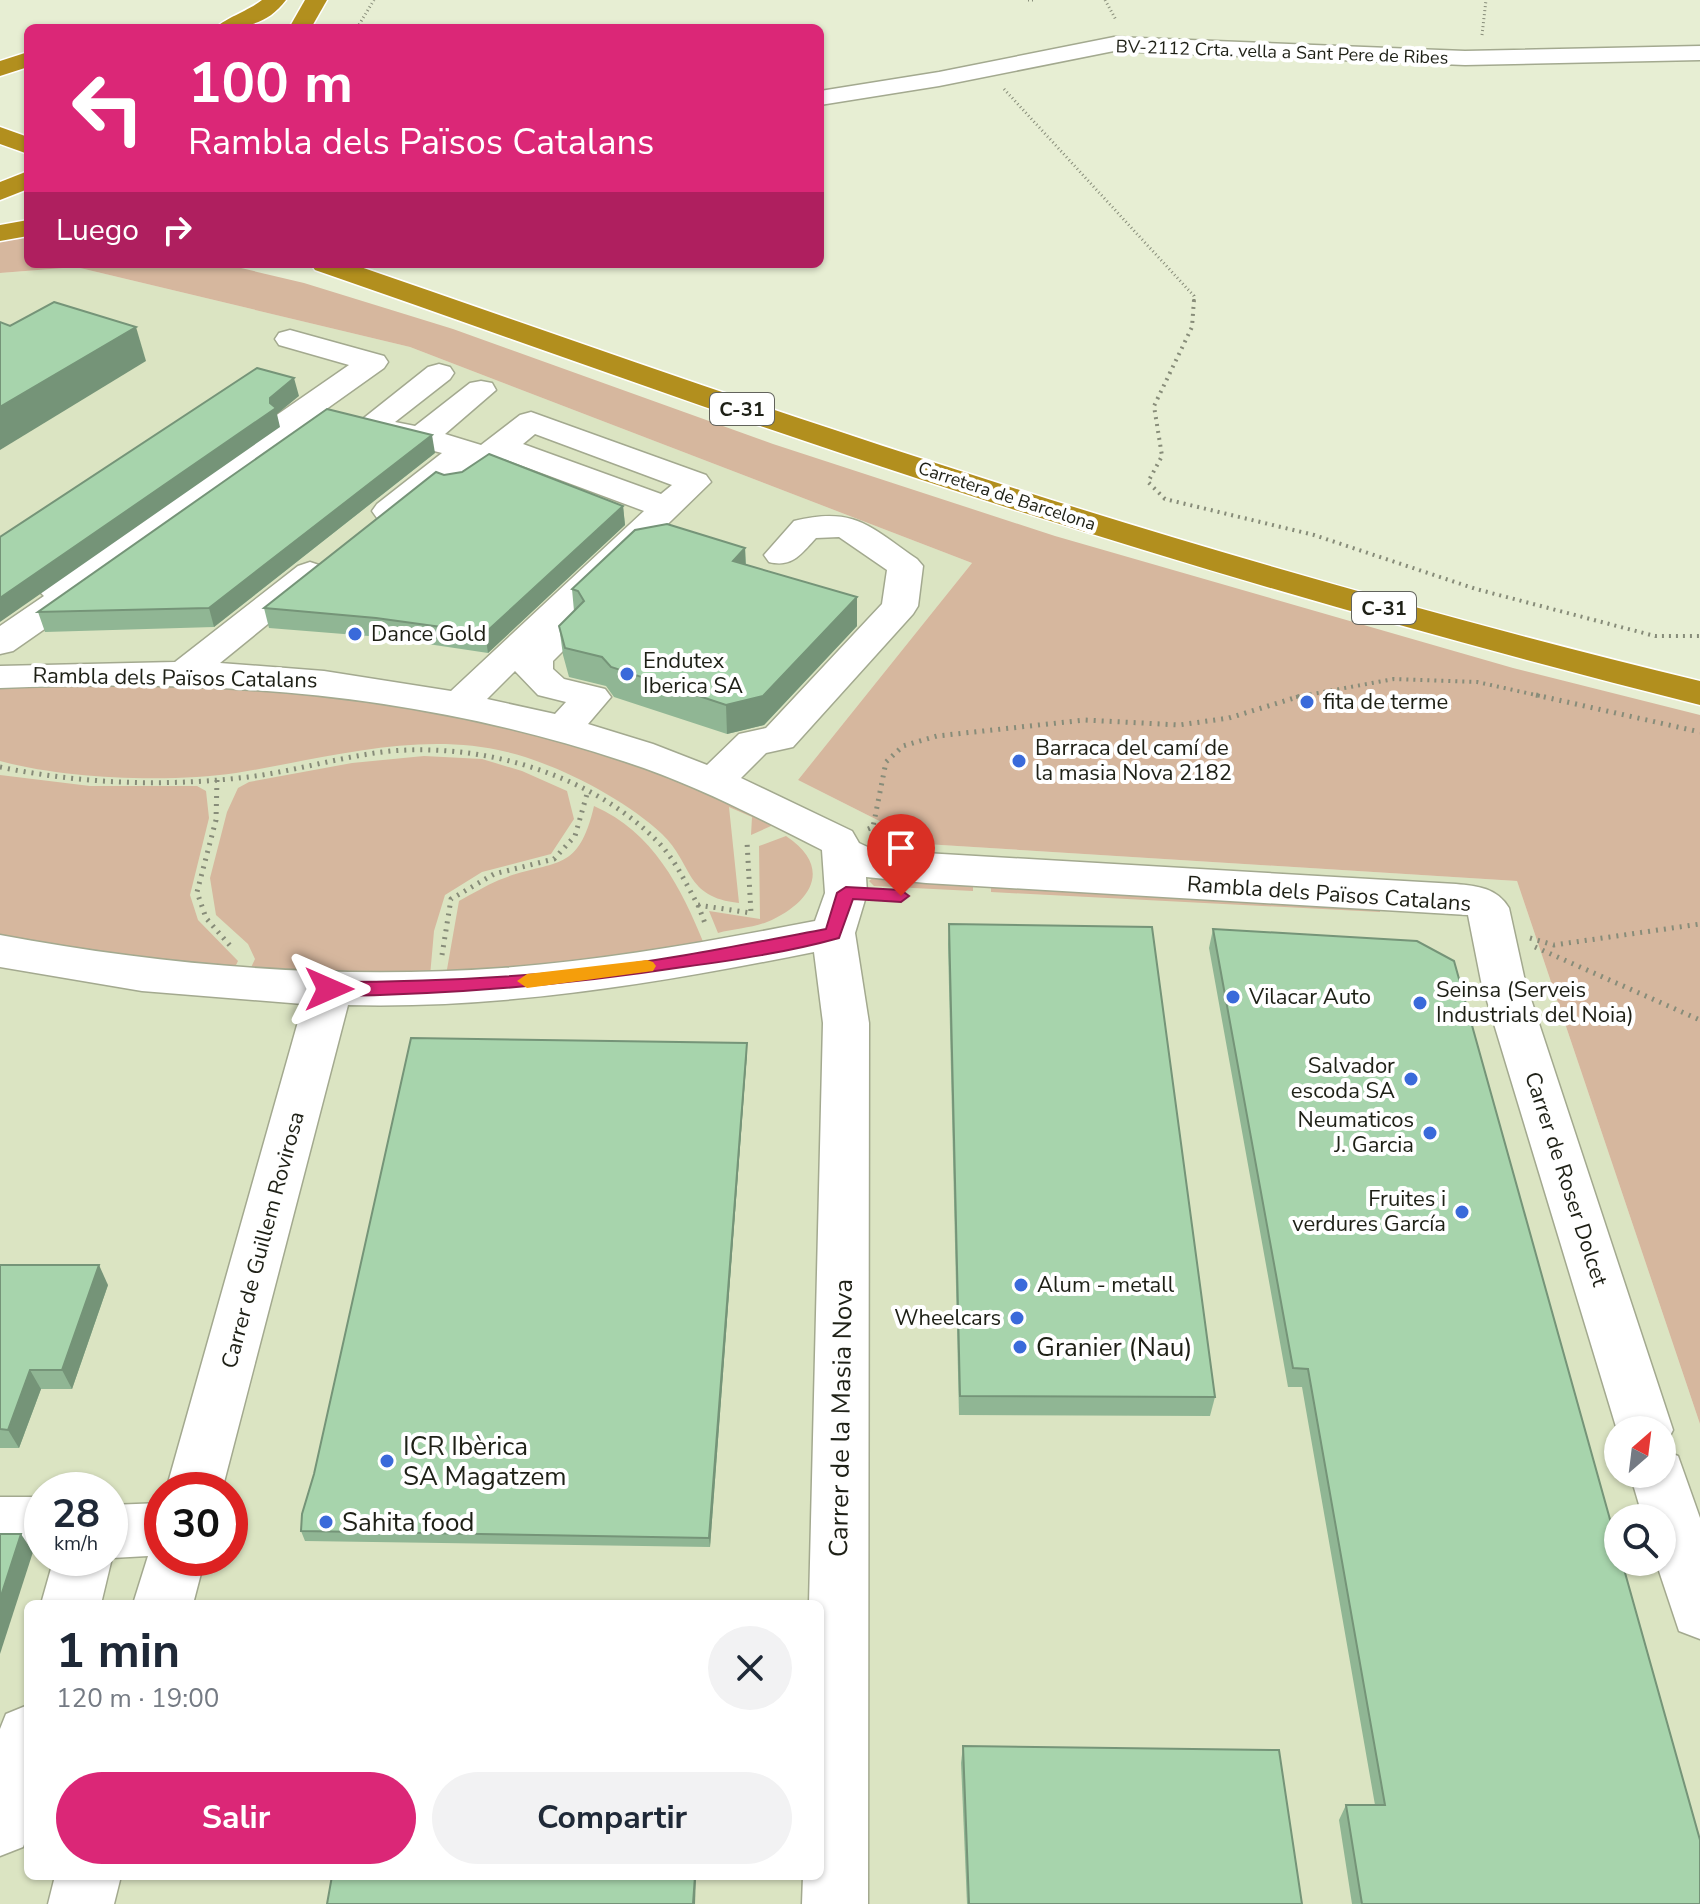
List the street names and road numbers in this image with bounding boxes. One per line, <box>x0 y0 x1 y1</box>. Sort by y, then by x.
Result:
street label: BV-2112 Crta. vella a Sant Pere de Ribes <box>1115 34 1449 70</box>
road number: C-31 <box>710 393 774 425</box>
street label: Carretera de Barcelona <box>915 456 1099 536</box>
road number: C-31 <box>1352 592 1416 624</box>
street label: Rambla dels Països Catalans <box>32 661 318 695</box>
street label: Rambla dels Països Catalans <box>1186 869 1472 919</box>
street label: Carrer de Roser Dolcet <box>1517 1068 1615 1290</box>
street label: Carrer de Guillem Rovirosa <box>214 1108 312 1372</box>
street label: Carrer de la Masia Nova <box>821 1279 861 1557</box>

